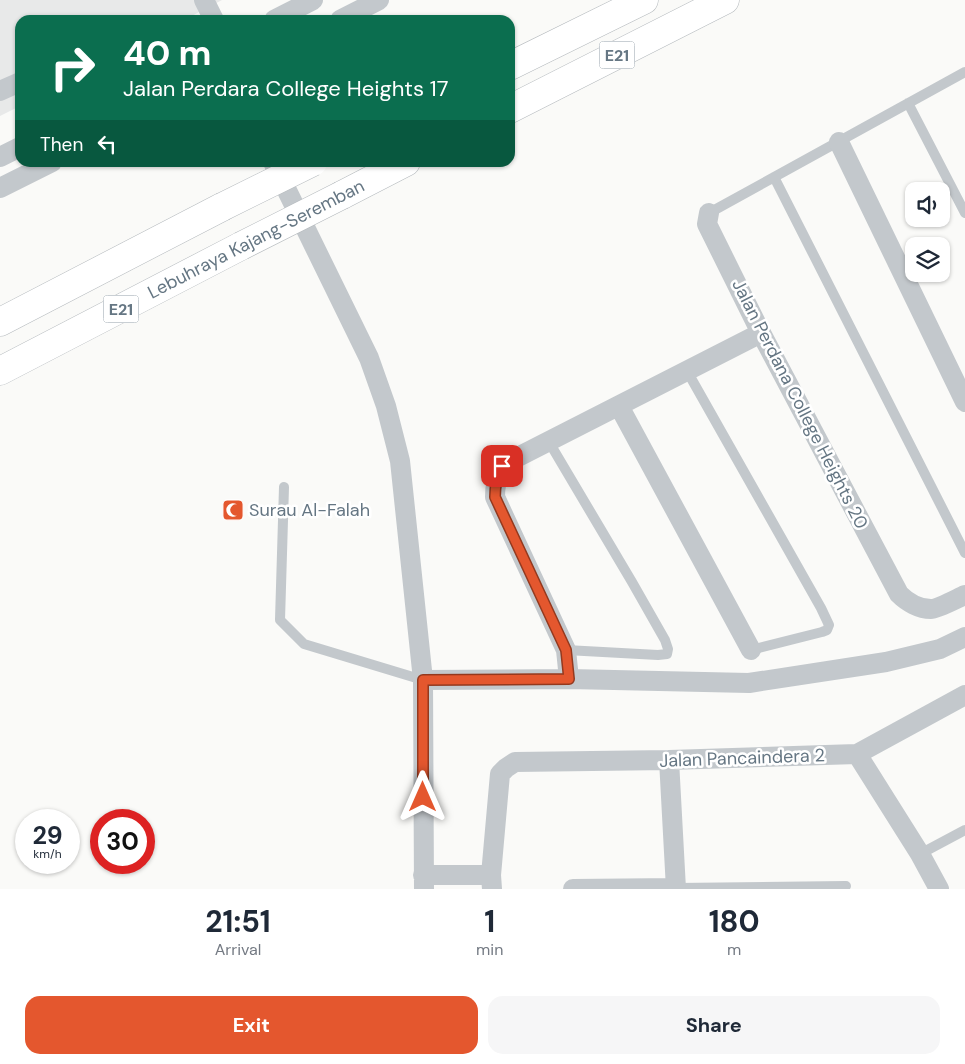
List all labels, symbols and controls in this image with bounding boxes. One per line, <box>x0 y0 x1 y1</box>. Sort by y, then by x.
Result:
text: 40 m <box>123 30 212 76</box>
icon: right <box>40 35 105 100</box>
road number: E21 <box>600 42 634 68</box>
text: Jalan Perdara College Heights 17 <box>123 74 448 103</box>
icon: left <box>93 130 121 158</box>
text: Then <box>40 132 83 157</box>
street label: Lebuhraya Kajang-Seremban <box>143 174 369 304</box>
map controls <box>905 182 950 282</box>
button: sound <box>905 182 950 227</box>
button: layers <box>905 237 950 282</box>
street label: Jalan Perdana College Heights 20 <box>726 275 874 533</box>
road number: E21 <box>104 296 138 322</box>
pin <box>481 445 523 487</box>
icon: arrive <box>488 452 516 480</box>
mosque icon: Surau Al-Falah <box>221 498 245 522</box>
place label: Surau Al-Falah <box>249 498 370 522</box>
street label: Jalan Pancaindera 2 <box>659 743 825 773</box>
position arrow <box>396 770 448 822</box>
speed limit sign: 30 <box>90 809 155 874</box>
text: 29 <box>32 819 63 852</box>
text: km/h <box>33 846 62 862</box>
text: 21:51 <box>205 902 271 941</box>
text: 1 <box>484 902 495 941</box>
text: 180 <box>709 902 760 941</box>
text: Arrival <box>215 939 261 960</box>
text: min <box>476 939 503 960</box>
text: m <box>727 939 741 960</box>
button: Exit <box>25 996 478 1054</box>
button: Share <box>488 996 940 1054</box>

